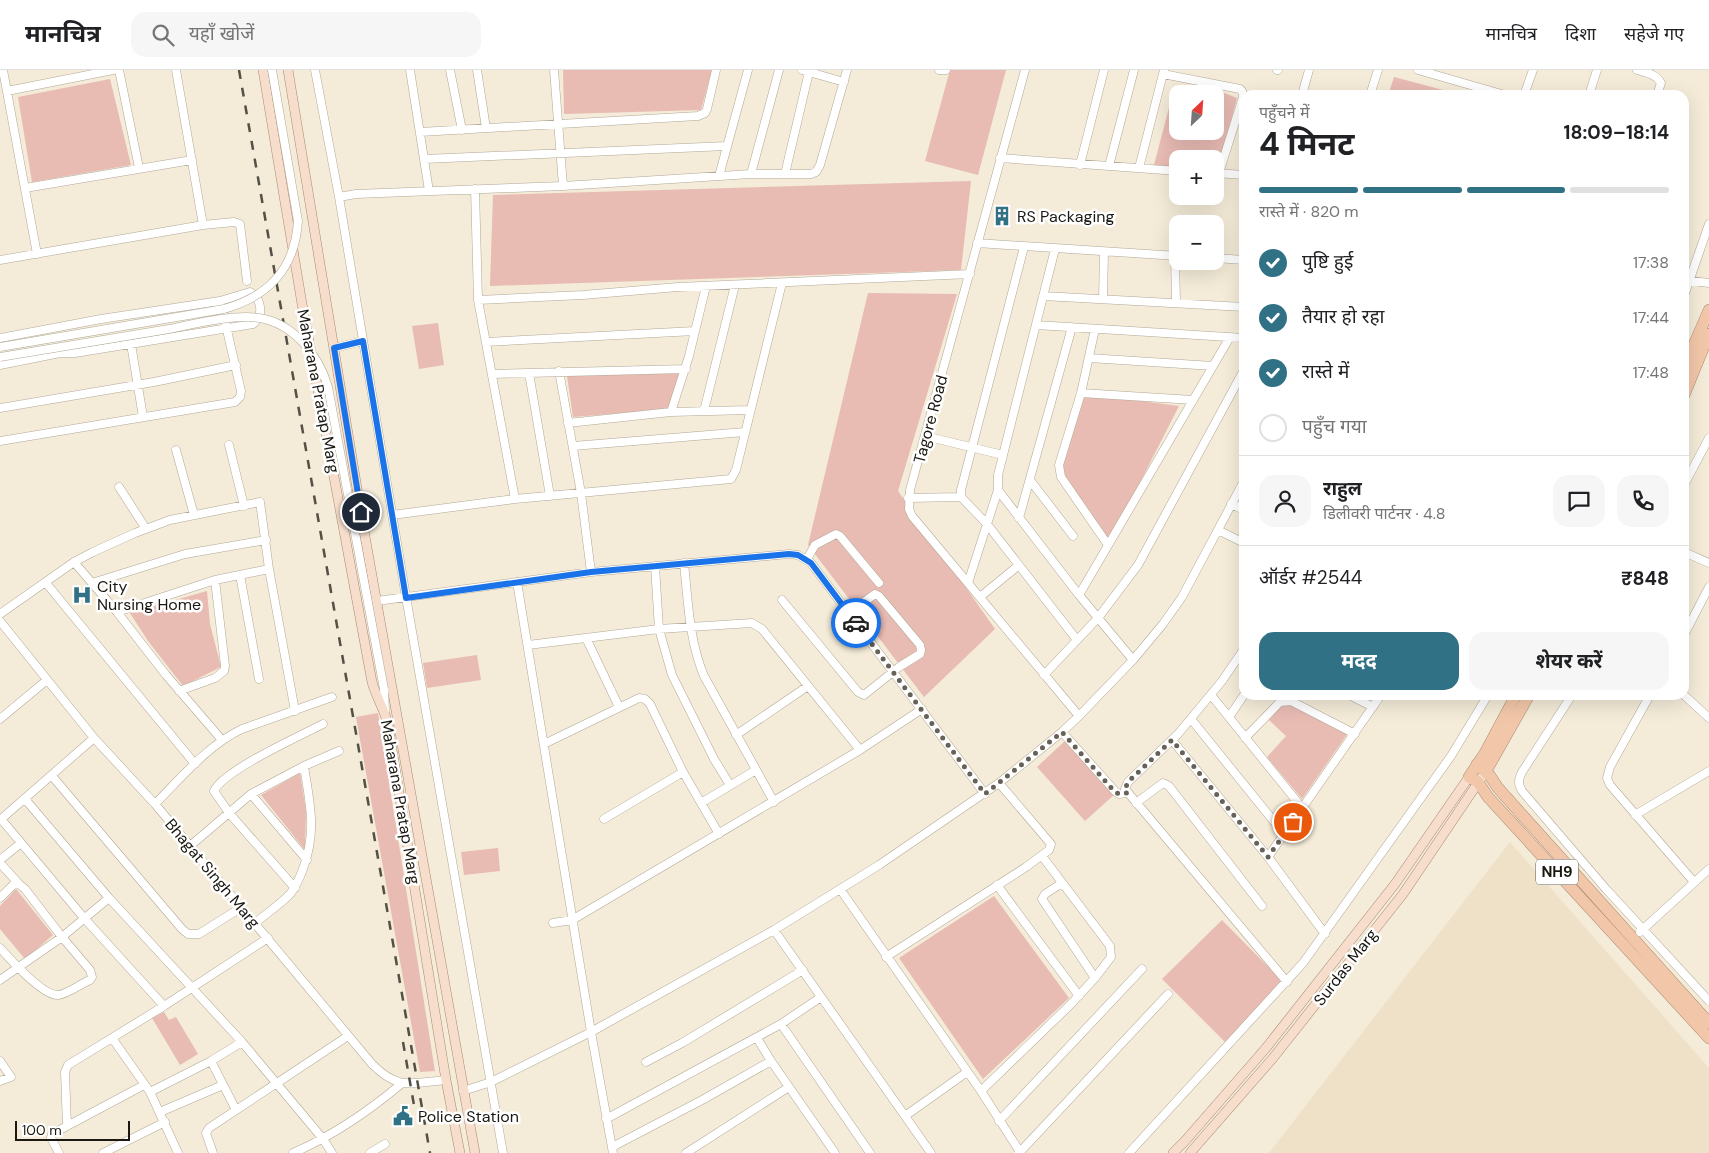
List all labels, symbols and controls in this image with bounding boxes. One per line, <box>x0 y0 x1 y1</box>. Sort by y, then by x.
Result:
search box <box>131 12 481 57</box>
text: मानचित्र <box>25 18 101 49</box>
icon: search <box>149 21 177 49</box>
text: यहाँ खोजें <box>189 21 254 46</box>
text: मानचित्र <box>1485 22 1537 46</box>
text: दिशा <box>1565 22 1596 46</box>
text: सहेजे गए <box>1624 22 1684 46</box>
north arrow <box>1169 85 1224 140</box>
map controls <box>1169 85 1224 270</box>
text: पहुँचने में <box>1259 102 1309 123</box>
text: 18:09–18:14 <box>1564 120 1669 145</box>
text: 4 मिनट <box>1259 123 1355 165</box>
button: + <box>1169 150 1224 205</box>
text: रास्ते में · 820 m <box>1259 201 1359 222</box>
building icon: RS Packaging <box>991 205 1013 227</box>
place label: RS Packaging <box>1017 206 1114 227</box>
button: − <box>1169 215 1224 270</box>
icon: check <box>1259 249 1287 277</box>
text: पुष्टि हुई <box>1302 249 1353 274</box>
text: 17:38 <box>1633 252 1669 273</box>
icon: check <box>1259 304 1287 332</box>
text: तैयार हो रहा <box>1302 304 1384 329</box>
street label: Maharana Pratap Marg <box>292 307 345 475</box>
text: 17:44 <box>1633 307 1669 328</box>
icon: check <box>1259 359 1287 387</box>
text: रास्ते में <box>1302 359 1349 384</box>
text: 17:48 <box>1633 362 1669 383</box>
street label: Tagore Road <box>909 373 952 466</box>
text: पहुँच गया <box>1302 414 1367 439</box>
button: person <box>1259 475 1311 527</box>
button: chat <box>1553 475 1605 527</box>
button: phone <box>1617 475 1669 527</box>
text: राहुल <box>1323 476 1362 501</box>
pin <box>340 491 382 533</box>
icon: home <box>347 498 375 526</box>
text: डिलीवरी पार्टनर · 4.8 <box>1323 503 1446 524</box>
text: ऑर्डर #2544 <box>1259 565 1362 590</box>
text: ₹848 <box>1621 566 1669 591</box>
place label: City Nursing Home <box>97 576 201 615</box>
hospital icon: City Nursing Home <box>71 584 93 606</box>
courier <box>831 598 881 648</box>
icon: car <box>842 609 870 637</box>
button: मदद <box>1259 632 1459 690</box>
button: शेयर करें <box>1469 632 1669 690</box>
street label: Maharana Pratap Marg <box>376 718 425 886</box>
pin <box>1272 801 1314 843</box>
icon: bag <box>1279 808 1307 836</box>
street label: Bhagat Singh Marg <box>161 814 265 933</box>
road number: NH9 <box>1536 860 1578 884</box>
street label: Surdas Marg <box>1309 925 1382 1010</box>
public building icon: Police Station <box>392 1105 414 1127</box>
place label: Police Station <box>418 1106 519 1127</box>
scale bar <box>15 1118 130 1141</box>
text: 100 m <box>22 1121 62 1139</box>

